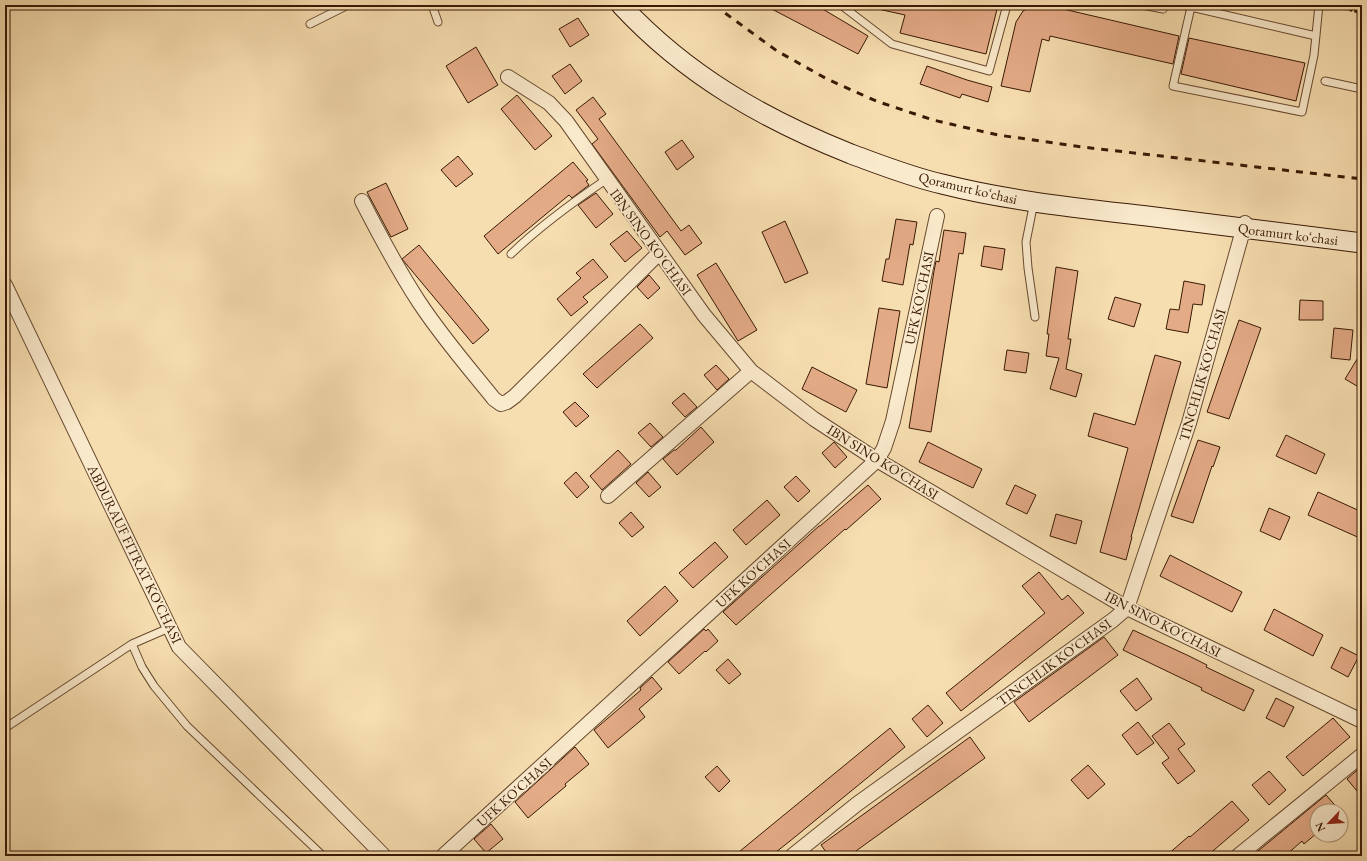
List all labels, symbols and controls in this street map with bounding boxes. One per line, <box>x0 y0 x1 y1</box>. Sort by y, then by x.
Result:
street label: Qoramurt koʻchasi <box>917 168 1020 208</box>
street label: IBN SINO KO'CHASI <box>606 185 696 299</box>
street label: Qoramurt koʻchasi <box>1237 219 1340 249</box>
street label: UFK KO'CHASI <box>900 249 938 346</box>
street label: TINCHLIK KO'CHASI <box>1174 306 1230 443</box>
street label: IBN SINO KO'CHASI <box>824 420 942 504</box>
street label: ABDURAUF FITRAT KO'CHASI <box>83 461 186 647</box>
street label: UFK KO'CHASI <box>712 534 795 612</box>
street label: IBN SINO KO'CHASI <box>1102 587 1224 661</box>
street label: TINCHLIK KO'CHASI <box>993 614 1115 710</box>
street label: UFK KO'CHASI <box>473 753 556 831</box>
north arrow <box>1309 803 1349 843</box>
text: N <box>1312 820 1328 834</box>

